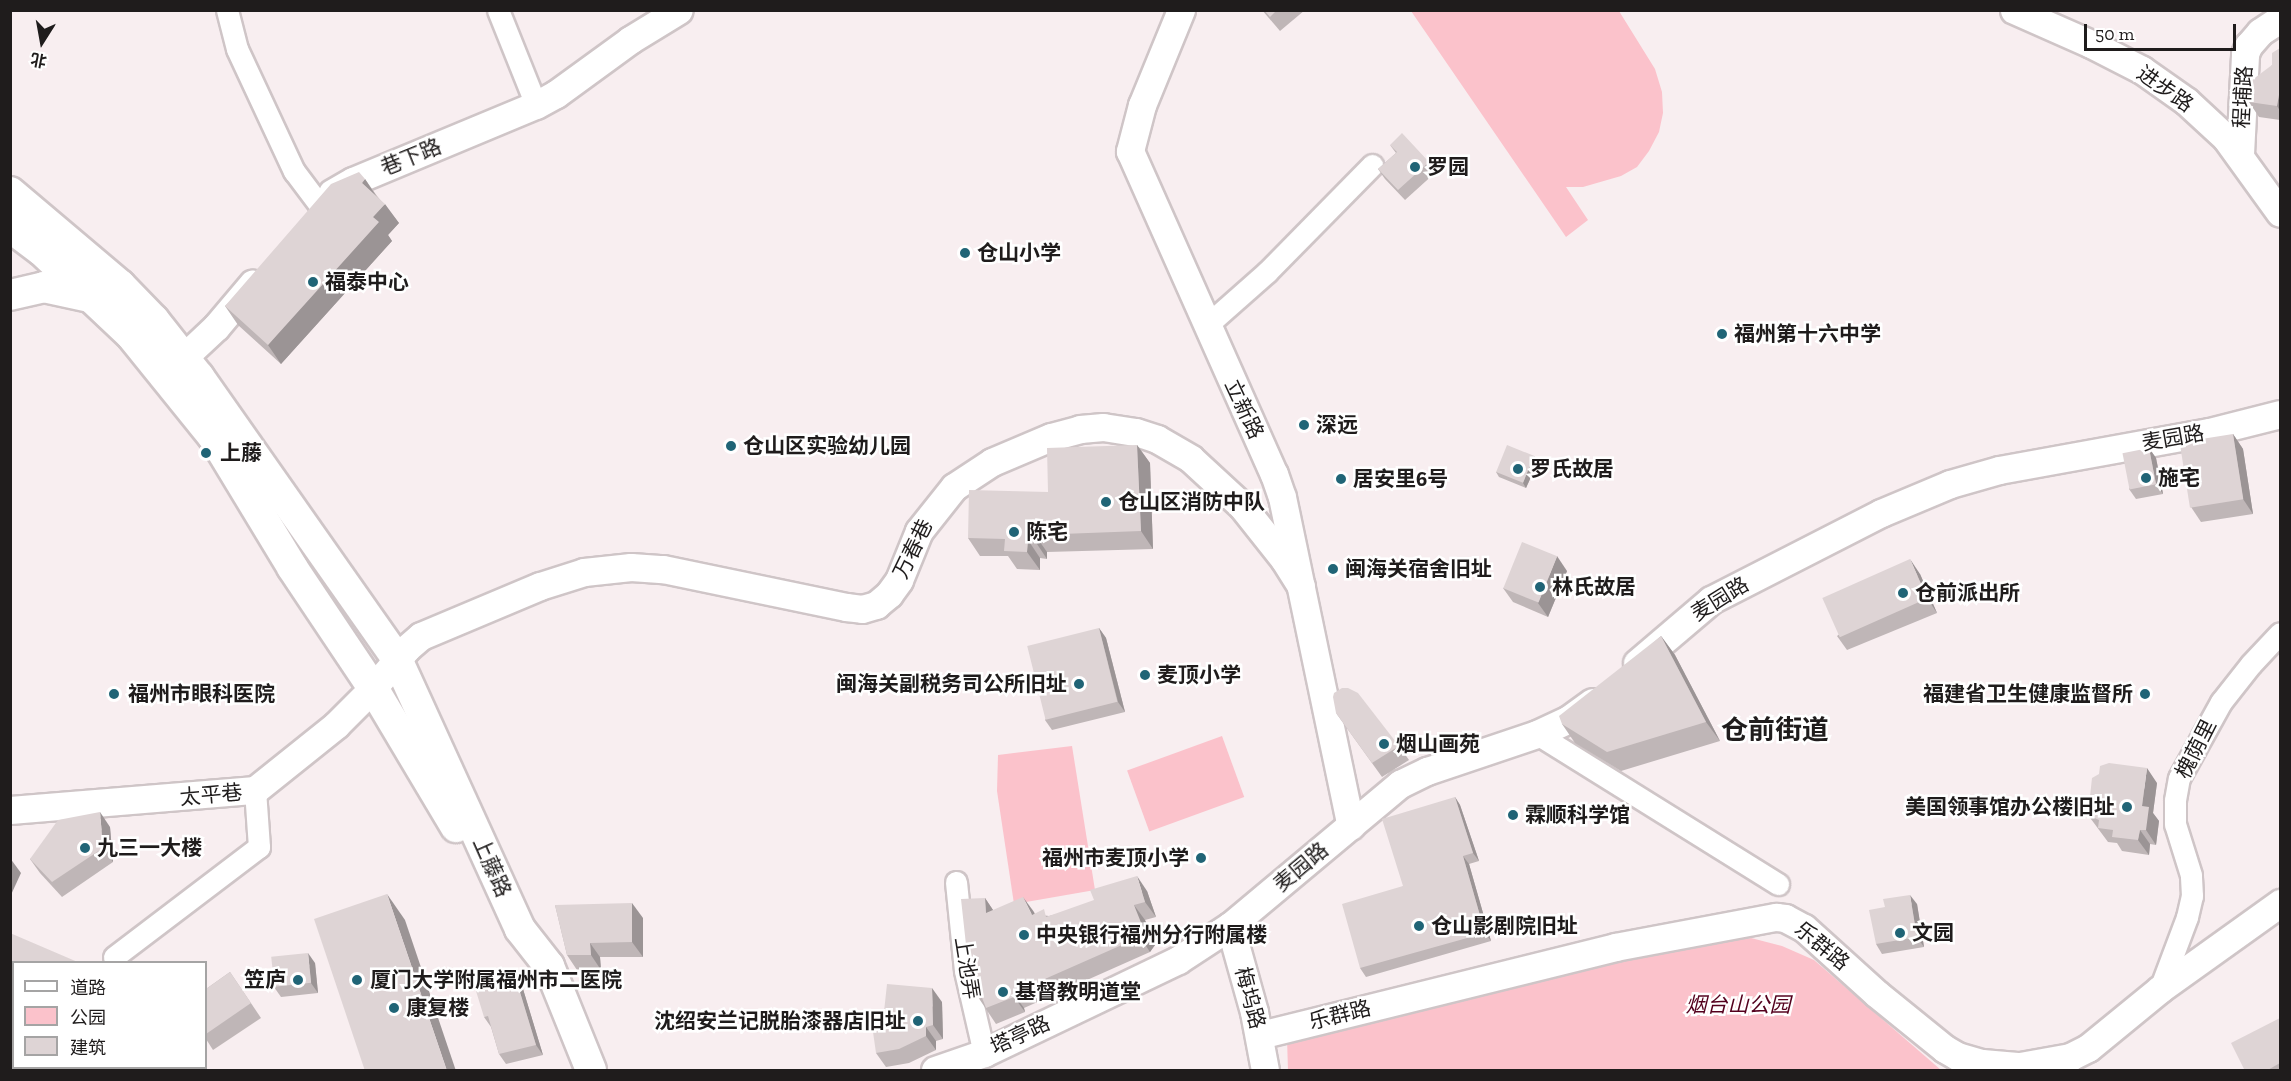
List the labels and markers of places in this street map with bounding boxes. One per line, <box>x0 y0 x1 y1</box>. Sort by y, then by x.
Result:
place label: 罗园 <box>1427 154 1469 180</box>
marker: 罗园 <box>1408 160 1422 174</box>
place label: 仓山小学 <box>977 240 1061 266</box>
marker: 仓山小学 <box>958 246 972 260</box>
place label: 福泰中心 <box>325 269 409 295</box>
marker: 福泰中心 <box>306 275 320 289</box>
place label: 福州第十六中学 <box>1734 321 1881 347</box>
marker: 福州第十六中学 <box>1715 327 1729 341</box>
place label: 深远 <box>1316 412 1358 438</box>
marker: 深远 <box>1297 418 1311 432</box>
place label: 仓山区实验幼儿园 <box>743 433 911 459</box>
marker: 仓山区实验幼儿园 <box>724 439 738 453</box>
place label: 上藤 <box>220 440 262 466</box>
marker: 上藤 <box>197 444 215 462</box>
place label: 罗氏故居 <box>1530 456 1614 482</box>
marker: 罗氏故居 <box>1511 462 1525 476</box>
place label: 施宅 <box>2158 465 2200 491</box>
place label: 居安里6号 <box>1353 466 1448 492</box>
marker: 施宅 <box>2139 471 2153 485</box>
marker: 居安里6号 <box>1334 472 1348 486</box>
place label: 仓山区消防中队 <box>1118 489 1265 515</box>
marker: 仓山区消防中队 <box>1099 495 1113 509</box>
place label: 陈宅 <box>1026 519 1068 545</box>
marker: 陈宅 <box>1007 525 1021 539</box>
place label: 闽海关宿舍旧址 <box>1345 556 1492 582</box>
marker: 闽海关宿舍旧址 <box>1326 562 1340 576</box>
place label: 林氏故居 <box>1552 574 1636 600</box>
marker: 林氏故居 <box>1533 580 1547 594</box>
place label: 仓前派出所 <box>1915 580 2020 606</box>
marker: 仓前派出所 <box>1896 586 1910 600</box>
place label: 麦顶小学 <box>1157 662 1241 688</box>
marker: 麦顶小学 <box>1138 668 1152 682</box>
place label: 闽海关副税务司公所旧址 <box>836 671 1067 697</box>
marker: 闽海关副税务司公所旧址 <box>1072 677 1086 691</box>
place label: 福州市眼科医院 <box>128 681 275 707</box>
place label: 福建省卫生健康监督所 <box>1923 681 2133 707</box>
marker: 福州市眼科医院 <box>105 685 123 703</box>
marker: 福建省卫生健康监督所 <box>2138 687 2152 701</box>
place label: 烟山画苑 <box>1396 731 1480 757</box>
marker: 烟山画苑 <box>1377 737 1391 751</box>
place label: 美国领事馆办公楼旧址 <box>1905 794 2115 820</box>
marker: 美国领事馆办公楼旧址 <box>2120 800 2134 814</box>
place label: 霖顺科学馆 <box>1525 802 1630 828</box>
marker: 霖顺科学馆 <box>1506 808 1520 822</box>
place label: 九三一大楼 <box>97 835 202 861</box>
marker: 九三一大楼 <box>78 841 92 855</box>
place label: 福州市麦顶小学 <box>1042 845 1189 871</box>
marker: 福州市麦顶小学 <box>1194 851 1208 865</box>
place label: 仓山影剧院旧址 <box>1431 913 1578 939</box>
marker: 仓山影剧院旧址 <box>1412 919 1426 933</box>
place label: 文园 <box>1912 920 1954 946</box>
place label: 中央银行福州分行附属楼 <box>1036 922 1267 948</box>
marker: 文园 <box>1893 926 1907 940</box>
marker: 中央银行福州分行附属楼 <box>1017 928 1031 942</box>
place label: 笠庐 <box>244 967 286 993</box>
place label: 厦门大学附属福州市二医院 <box>370 967 622 993</box>
marker: 厦门大学附属福州市二医院 <box>348 971 366 989</box>
marker: 笠庐 <box>291 973 305 987</box>
place label: 基督教明道堂 <box>1015 979 1141 1005</box>
marker: 基督教明道堂 <box>996 985 1010 999</box>
place label: 康复楼 <box>406 995 469 1021</box>
marker: 康复楼 <box>387 1001 401 1015</box>
place label: 沈绍安兰记脱胎漆器店旧址 <box>654 1008 906 1034</box>
marker: 沈绍安兰记脱胎漆器店旧址 <box>911 1014 925 1028</box>

